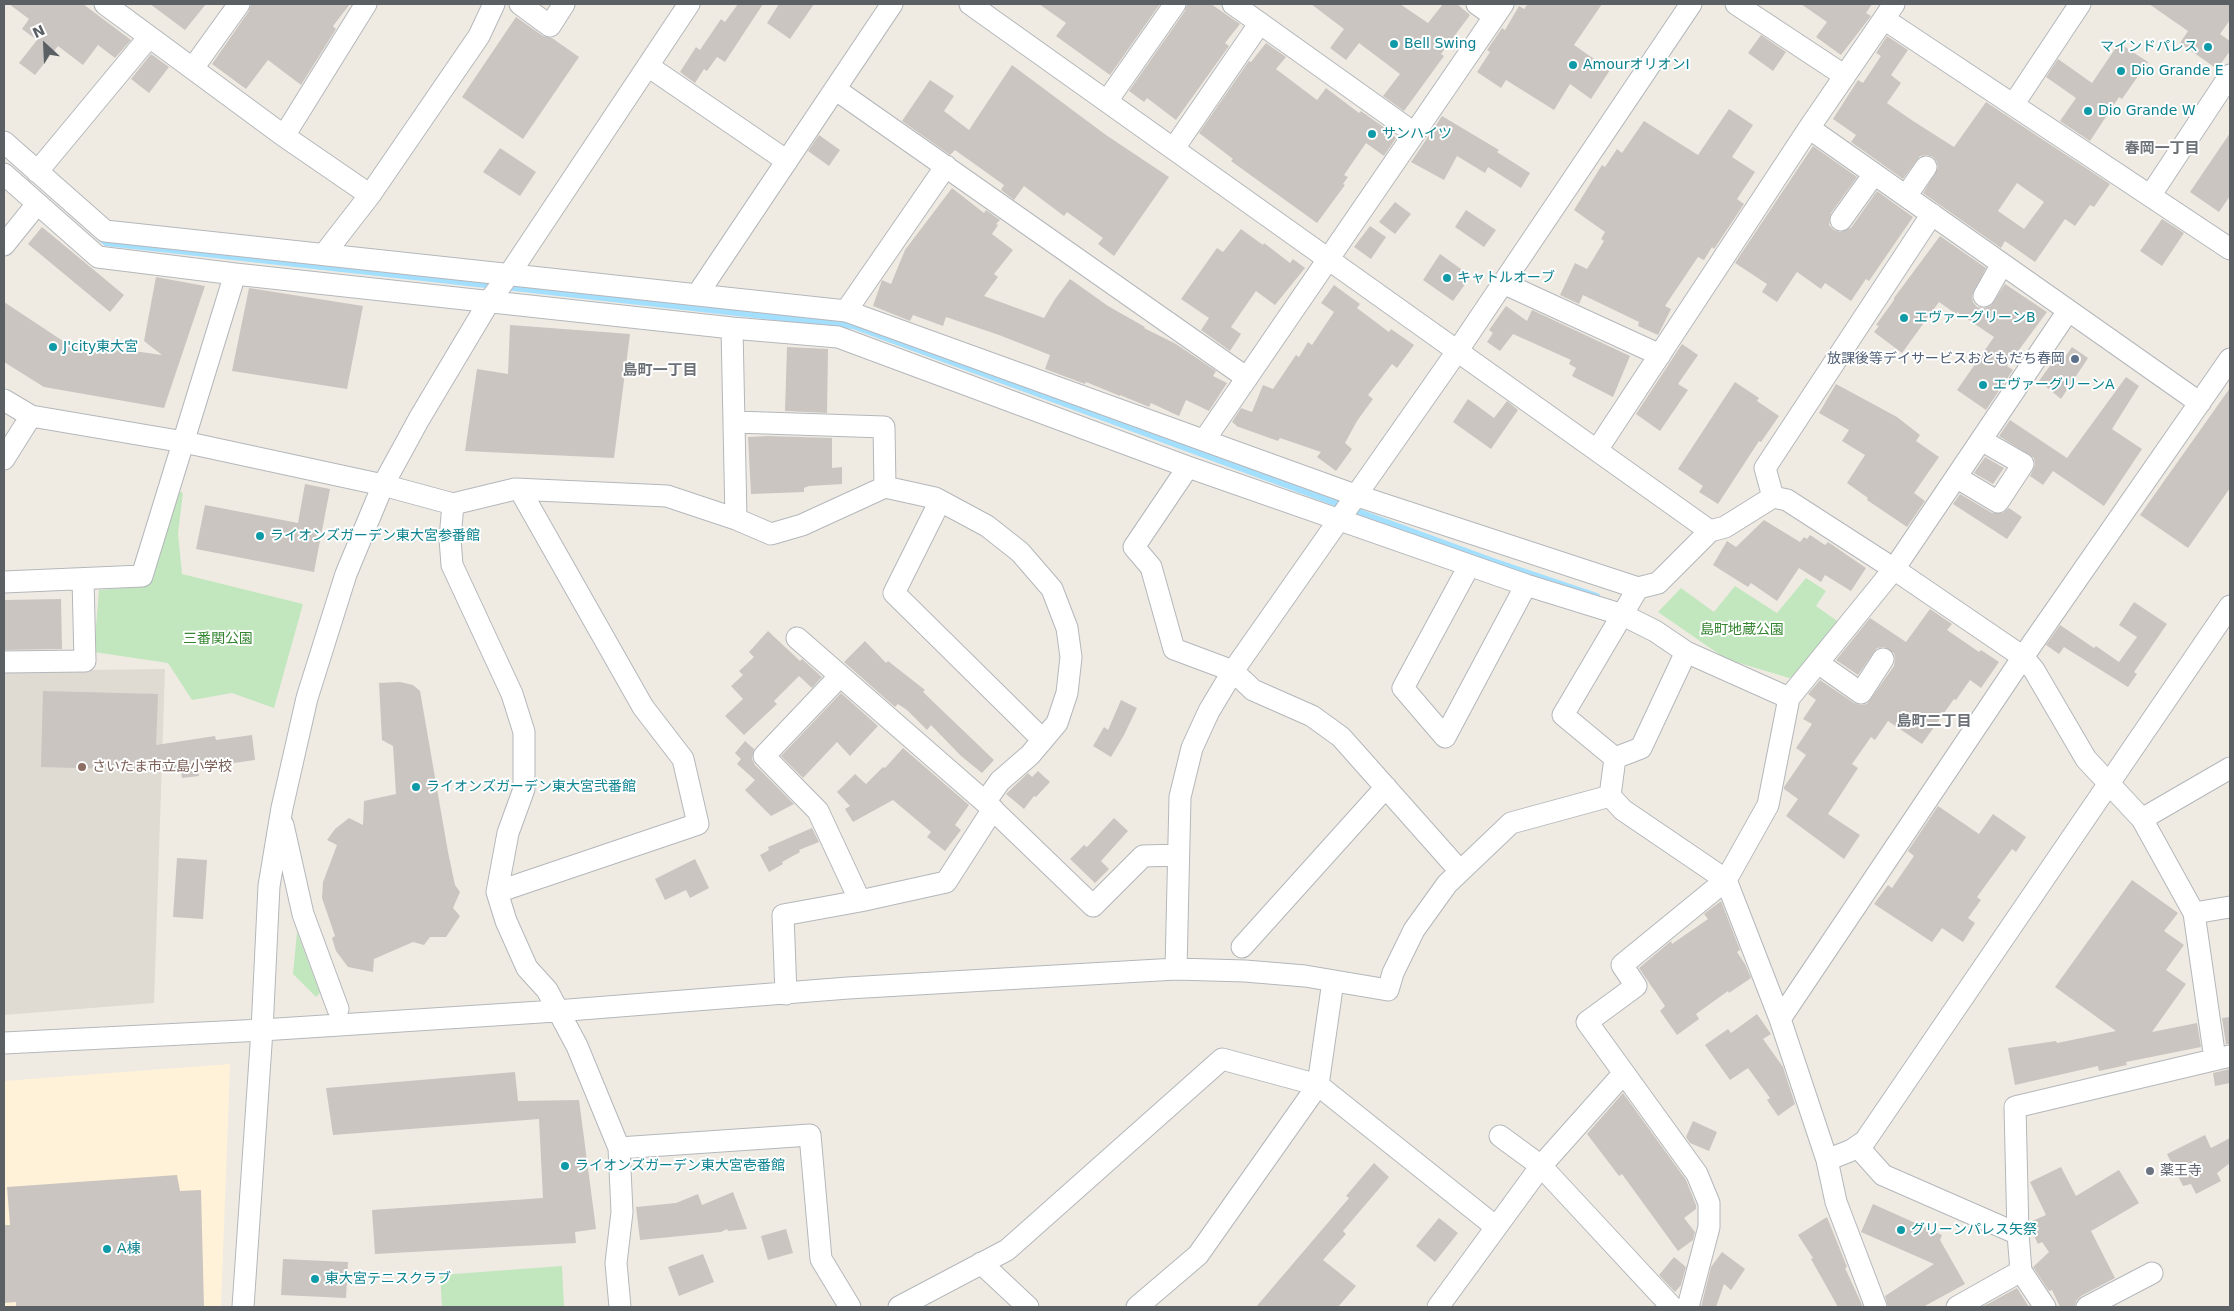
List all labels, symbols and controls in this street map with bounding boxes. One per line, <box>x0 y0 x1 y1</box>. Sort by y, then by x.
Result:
north arrow <box>20 20 70 70</box>
text: N <box>30 22 47 41</box>
place label: Bell Swing <box>1404 36 1476 52</box>
marker: Bell Swing <box>1388 38 1400 50</box>
place label: マインドパレス <box>2100 39 2198 55</box>
marker: マインドパレス <box>2202 41 2214 53</box>
place label: AmourオリオンⅠ <box>1583 57 1690 73</box>
marker: AmourオリオンⅠ <box>1567 59 1579 71</box>
place label: Dio Grande E <box>2131 63 2224 79</box>
marker: Dio Grande E <box>2115 65 2127 77</box>
place label: Dio Grande W <box>2098 103 2196 119</box>
marker: Dio Grande W <box>2082 105 2094 117</box>
place label: サンハイツ <box>1382 126 1452 142</box>
marker: サンハイツ <box>1366 128 1378 140</box>
district label: 春岡一丁目 <box>2125 140 2199 158</box>
place label: キャトルオーブ <box>1457 270 1555 286</box>
marker: キャトルオーブ <box>1441 272 1453 284</box>
place label: エヴァーグリーンB <box>1914 310 2036 326</box>
marker: エヴァーグリーンB <box>1898 312 1910 324</box>
place label: J'city東大宮 <box>63 339 138 355</box>
marker: J'city東大宮 <box>47 341 59 353</box>
place label: 放課後等デイサービスおともだち春岡 <box>1827 351 2065 367</box>
marker: 放課後等デイサービスおともだち春岡 <box>2069 353 2081 365</box>
district label: 島町一丁目 <box>623 362 697 380</box>
place label: エヴァーグリーンA <box>1993 377 2115 393</box>
marker: エヴァーグリーンA <box>1977 379 1989 391</box>
place label: ライオンズガーデン東大宮参番館 <box>270 528 480 544</box>
marker: ライオンズガーデン東大宮参番館 <box>254 530 266 542</box>
park label: 島町地蔵公園 <box>1700 622 1784 638</box>
park label: 三番関公園 <box>183 631 253 647</box>
district label: 島町二丁目 <box>1897 713 1971 731</box>
place label: さいたま市立島小学校 <box>92 759 232 775</box>
marker: さいたま市立島小学校 <box>76 761 88 773</box>
place label: ライオンズガーデン東大宮弐番館 <box>426 779 636 795</box>
marker: ライオンズガーデン東大宮弐番館 <box>410 781 422 793</box>
place label: ライオンズガーデン東大宮壱番館 <box>575 1158 785 1174</box>
marker: ライオンズガーデン東大宮壱番館 <box>559 1160 571 1172</box>
place label: 薬王寺 <box>2160 1163 2202 1179</box>
marker: 薬王寺 <box>2144 1165 2156 1177</box>
place label: グリーンパレス矢祭 <box>1911 1222 2037 1238</box>
marker: グリーンパレス矢祭 <box>1895 1224 1907 1236</box>
place label: A棟 <box>117 1241 141 1257</box>
marker: A棟 <box>101 1243 113 1255</box>
place label: 東大宮テニスクラブ <box>325 1271 451 1287</box>
marker: 東大宮テニスクラブ <box>309 1273 321 1285</box>

